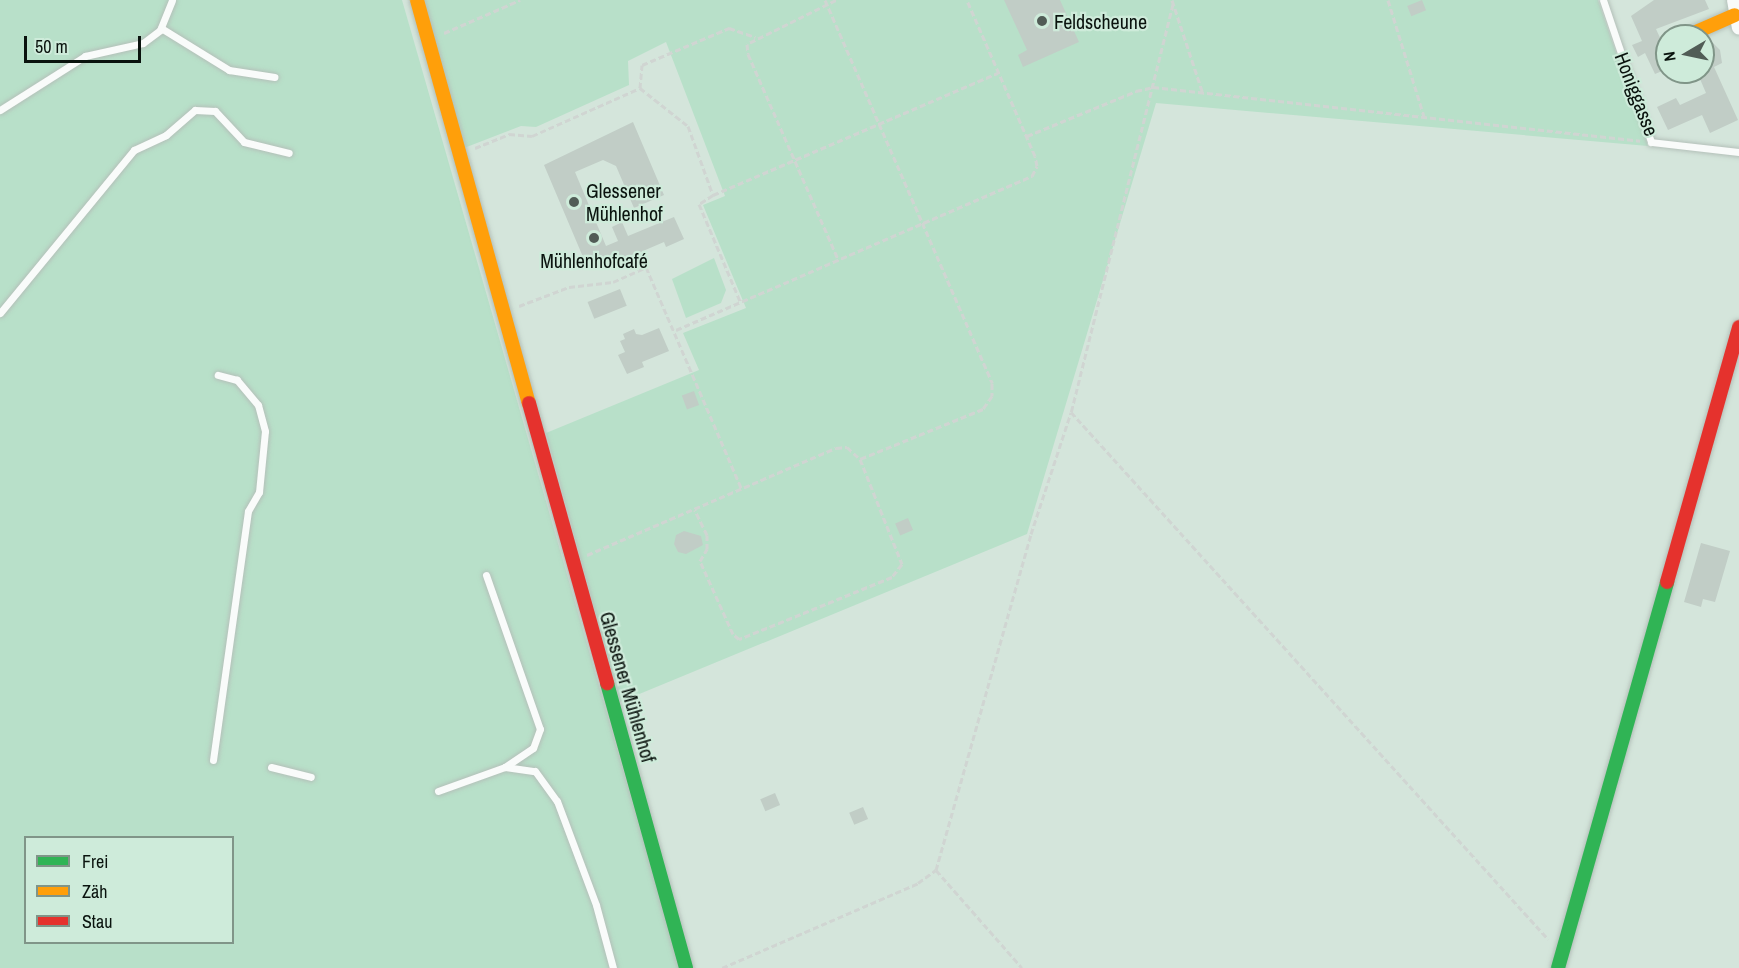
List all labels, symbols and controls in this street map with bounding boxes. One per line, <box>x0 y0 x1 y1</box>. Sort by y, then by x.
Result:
place label: Feldscheune <box>1054 9 1147 33</box>
marker: Feldscheune <box>1035 14 1049 28</box>
scale bar <box>27 24 144 62</box>
north arrow <box>1655 24 1715 84</box>
text: 50 m <box>35 34 68 59</box>
street label: Honiggasse <box>1610 49 1664 139</box>
text: N <box>1658 50 1681 63</box>
place label: Glessener Mühlenhof <box>586 178 663 225</box>
marker: Glessener Mühlenhof <box>567 195 581 209</box>
marker: Mühlenhofcafé <box>587 231 601 245</box>
place label: Mühlenhofcafé <box>540 248 648 272</box>
street label: Glessener Mühlenhof <box>595 609 661 765</box>
legend <box>24 836 234 944</box>
text: Frei <box>82 849 108 874</box>
text: Zäh <box>82 879 107 904</box>
text: Stau <box>82 909 112 934</box>

